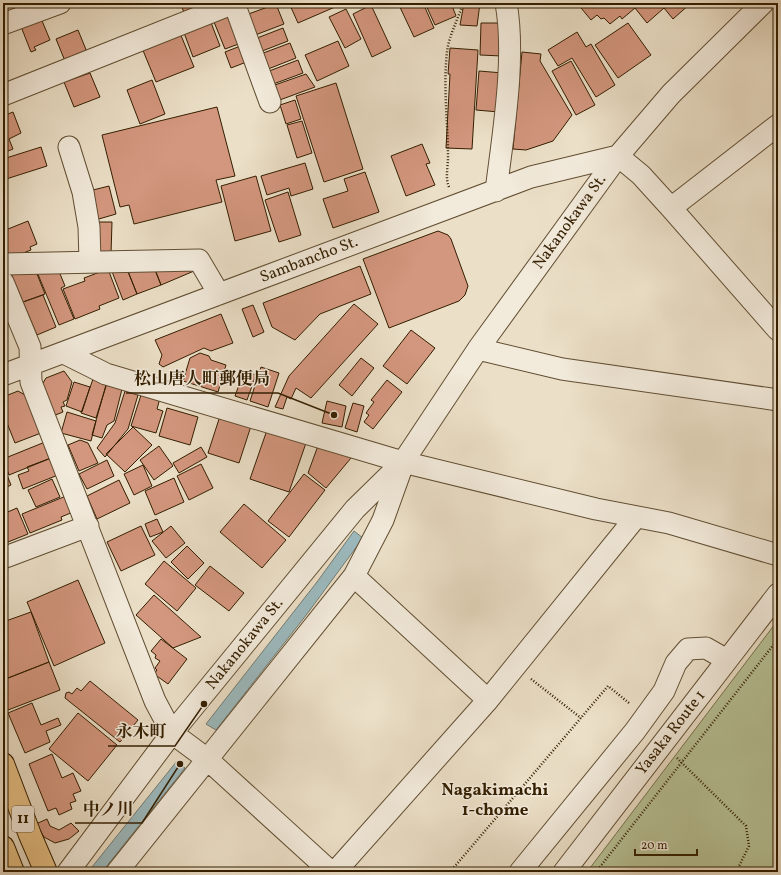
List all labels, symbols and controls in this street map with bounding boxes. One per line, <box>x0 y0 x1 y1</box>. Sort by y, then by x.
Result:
street label: Nakanokawa St. <box>528 170 612 274</box>
street label: Sambancho St. <box>257 231 361 289</box>
callout: 松山唐人町郵便局 <box>126 364 278 393</box>
text: 松山唐人町郵便局 <box>134 368 270 391</box>
street label: Nakanokawa St. <box>201 593 289 695</box>
street label: Yasaka Route 1 <box>631 686 711 780</box>
callout: 永木町 <box>108 717 175 746</box>
text: 永木町 <box>116 721 167 744</box>
district label: Nagakimachi 1-chome <box>441 779 549 822</box>
callout: 中ノ川 <box>75 794 142 823</box>
text: 中ノ川 <box>83 799 134 822</box>
road number: 11 <box>12 806 34 832</box>
scale bar <box>635 831 697 857</box>
text: 20 m <box>641 838 668 854</box>

